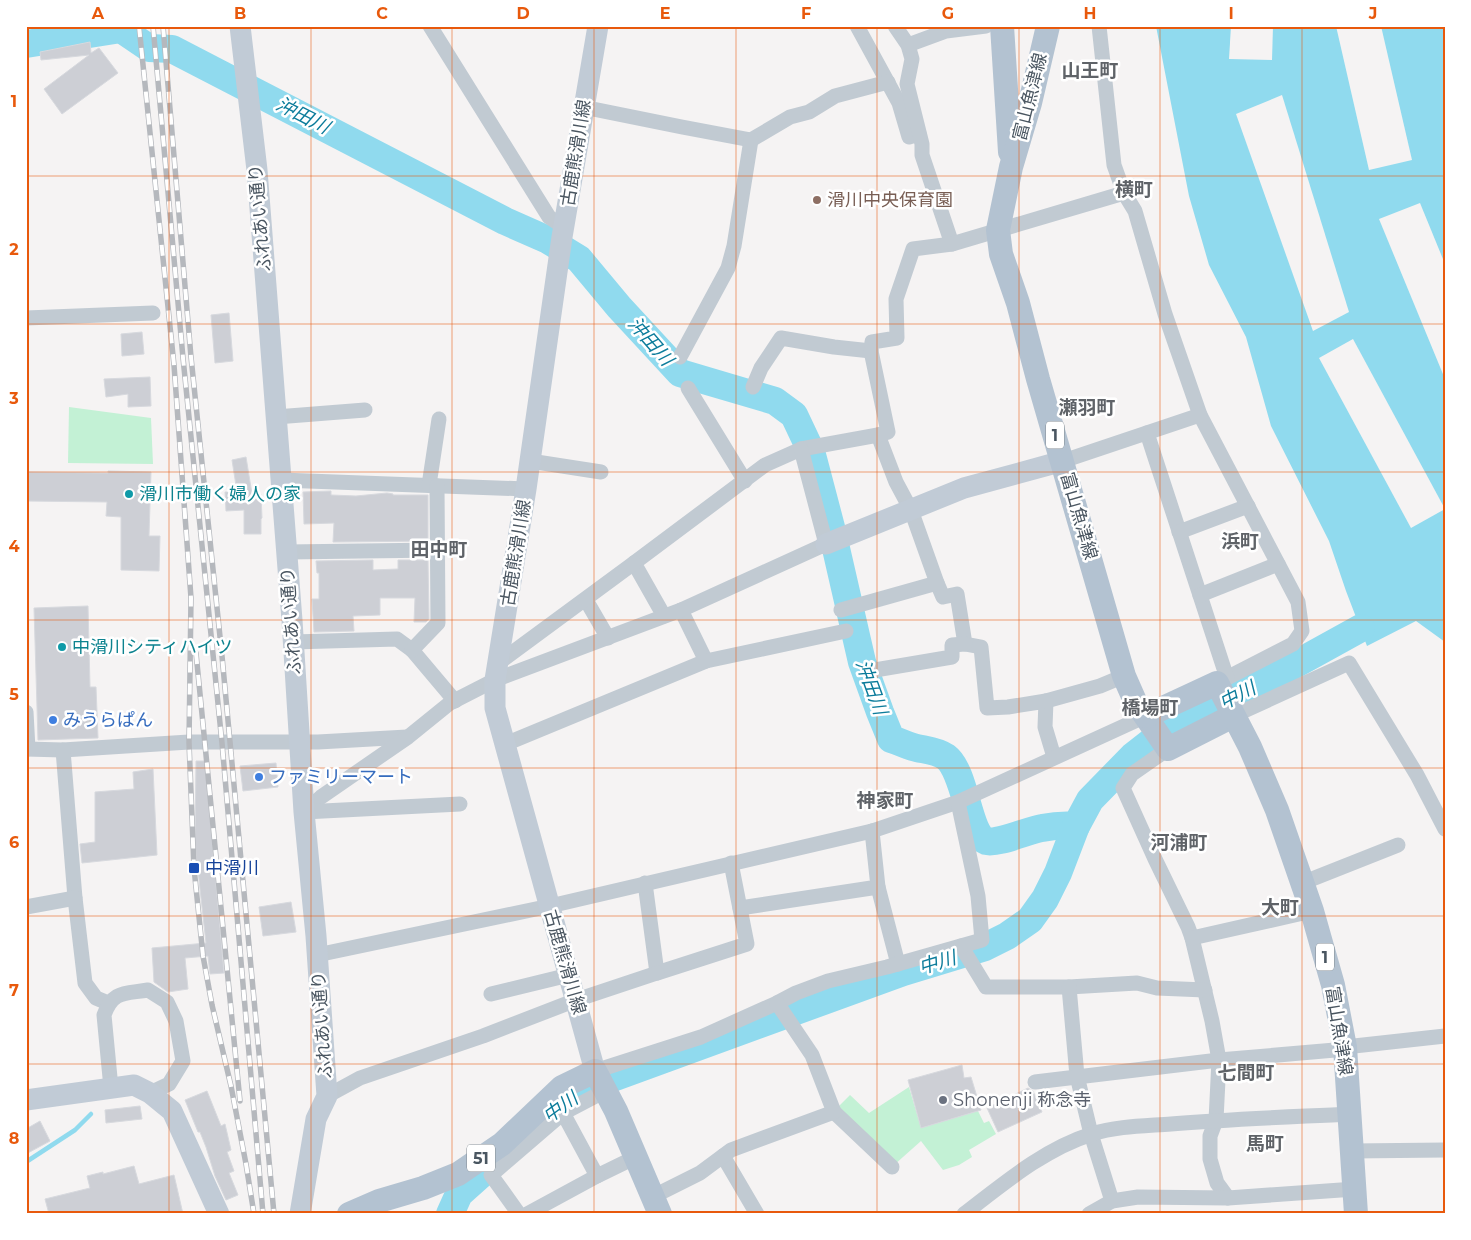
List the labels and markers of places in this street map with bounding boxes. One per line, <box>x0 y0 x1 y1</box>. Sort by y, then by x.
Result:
place label: 滑川中央保育園 <box>827 189 953 211</box>
marker: 滑川中央保育園 <box>811 194 823 206</box>
place label: 滑川市働く婦人の家 <box>139 483 301 505</box>
marker: 滑川市働く婦人の家 <box>123 488 135 500</box>
place label: 中滑川シティハイツ <box>72 636 233 658</box>
marker: 中滑川シティハイツ <box>56 641 68 653</box>
place label: みうらぱん <box>63 709 153 731</box>
marker: みうらぱん <box>47 714 59 726</box>
place label: ファミリーマート <box>269 766 413 788</box>
marker: ファミリーマート <box>253 771 265 783</box>
place label: 中滑川 <box>205 857 259 879</box>
marker: 中滑川 <box>187 861 201 875</box>
place label: Shonenji 称念寺 <box>953 1089 1091 1111</box>
marker: Shonenji 称念寺 <box>937 1094 949 1106</box>

